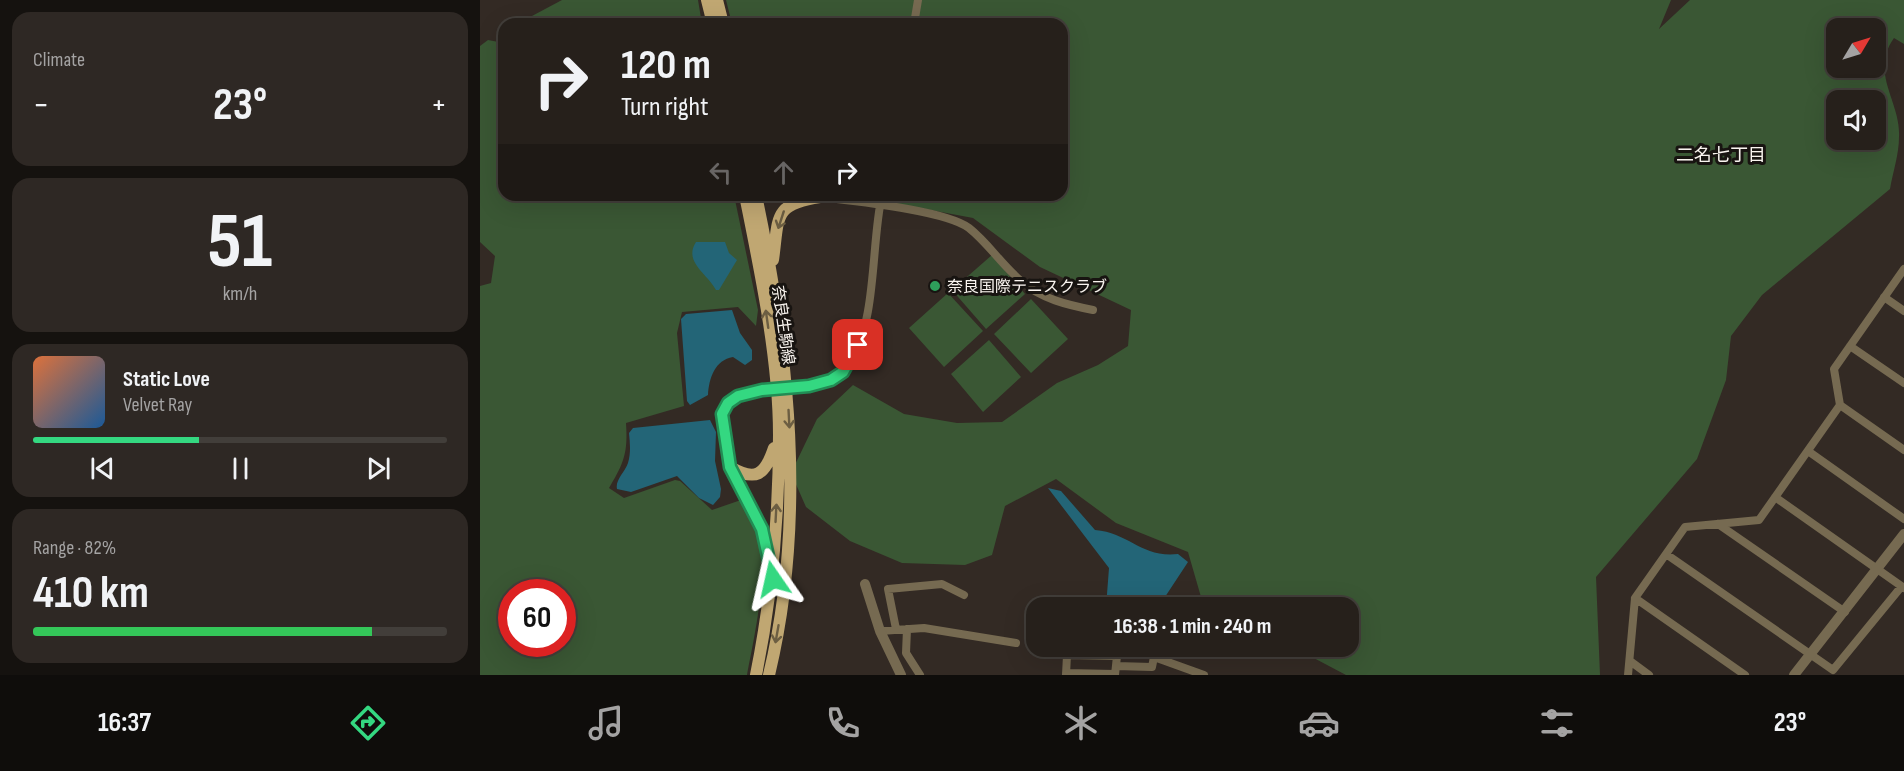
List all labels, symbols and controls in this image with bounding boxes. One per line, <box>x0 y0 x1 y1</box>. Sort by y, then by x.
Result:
north arrow <box>1826 18 1886 78</box>
map controls <box>1826 18 1886 150</box>
text: 120 m <box>621 40 711 91</box>
icon: right <box>522 42 600 120</box>
text: Climate <box>33 48 85 72</box>
text: 23° <box>213 78 267 133</box>
text: − <box>33 85 49 125</box>
text: + <box>431 85 447 125</box>
button: sound <box>1826 90 1886 150</box>
text: Turn right <box>621 91 708 123</box>
district label: 二名七丁目 <box>1676 145 1766 166</box>
icon: left <box>704 156 737 189</box>
icon: ahead <box>767 156 800 189</box>
icon: right <box>830 156 863 189</box>
text: 51 <box>208 196 272 289</box>
one-way arrow <box>774 211 785 229</box>
place label: 奈良国際テニスクラブ <box>947 278 1107 297</box>
marker: 奈良国際テニスクラブ <box>928 279 942 293</box>
text: km/h <box>223 282 257 306</box>
street label: 奈良生駒線 <box>768 284 797 366</box>
one-way arrow <box>761 310 772 329</box>
pin <box>832 319 883 370</box>
icon: arrive <box>841 328 874 361</box>
text: Static Love <box>123 366 210 393</box>
text: Velvet Ray <box>123 393 192 417</box>
one-way arrow <box>783 408 794 428</box>
icon: previous <box>86 452 119 485</box>
icon: pause <box>224 452 257 485</box>
icon: next <box>362 452 395 485</box>
one-way arrow <box>770 504 781 524</box>
text: Range · 82% <box>33 536 116 560</box>
position arrow <box>741 547 805 611</box>
text: 410 km <box>33 566 149 621</box>
speed limit sign: 60 <box>498 579 576 657</box>
text: 16:38 · 1 min · 240 m <box>1114 613 1271 640</box>
one-way arrow <box>771 624 782 644</box>
icon: directions <box>347 702 389 744</box>
icon: music <box>585 702 627 744</box>
icon: phone <box>822 702 864 744</box>
icon: climate <box>1060 702 1102 744</box>
icon: car <box>1298 702 1340 744</box>
icon: filters <box>1536 702 1578 744</box>
text: 16:37 <box>98 707 151 739</box>
text: 23° <box>1774 707 1806 739</box>

